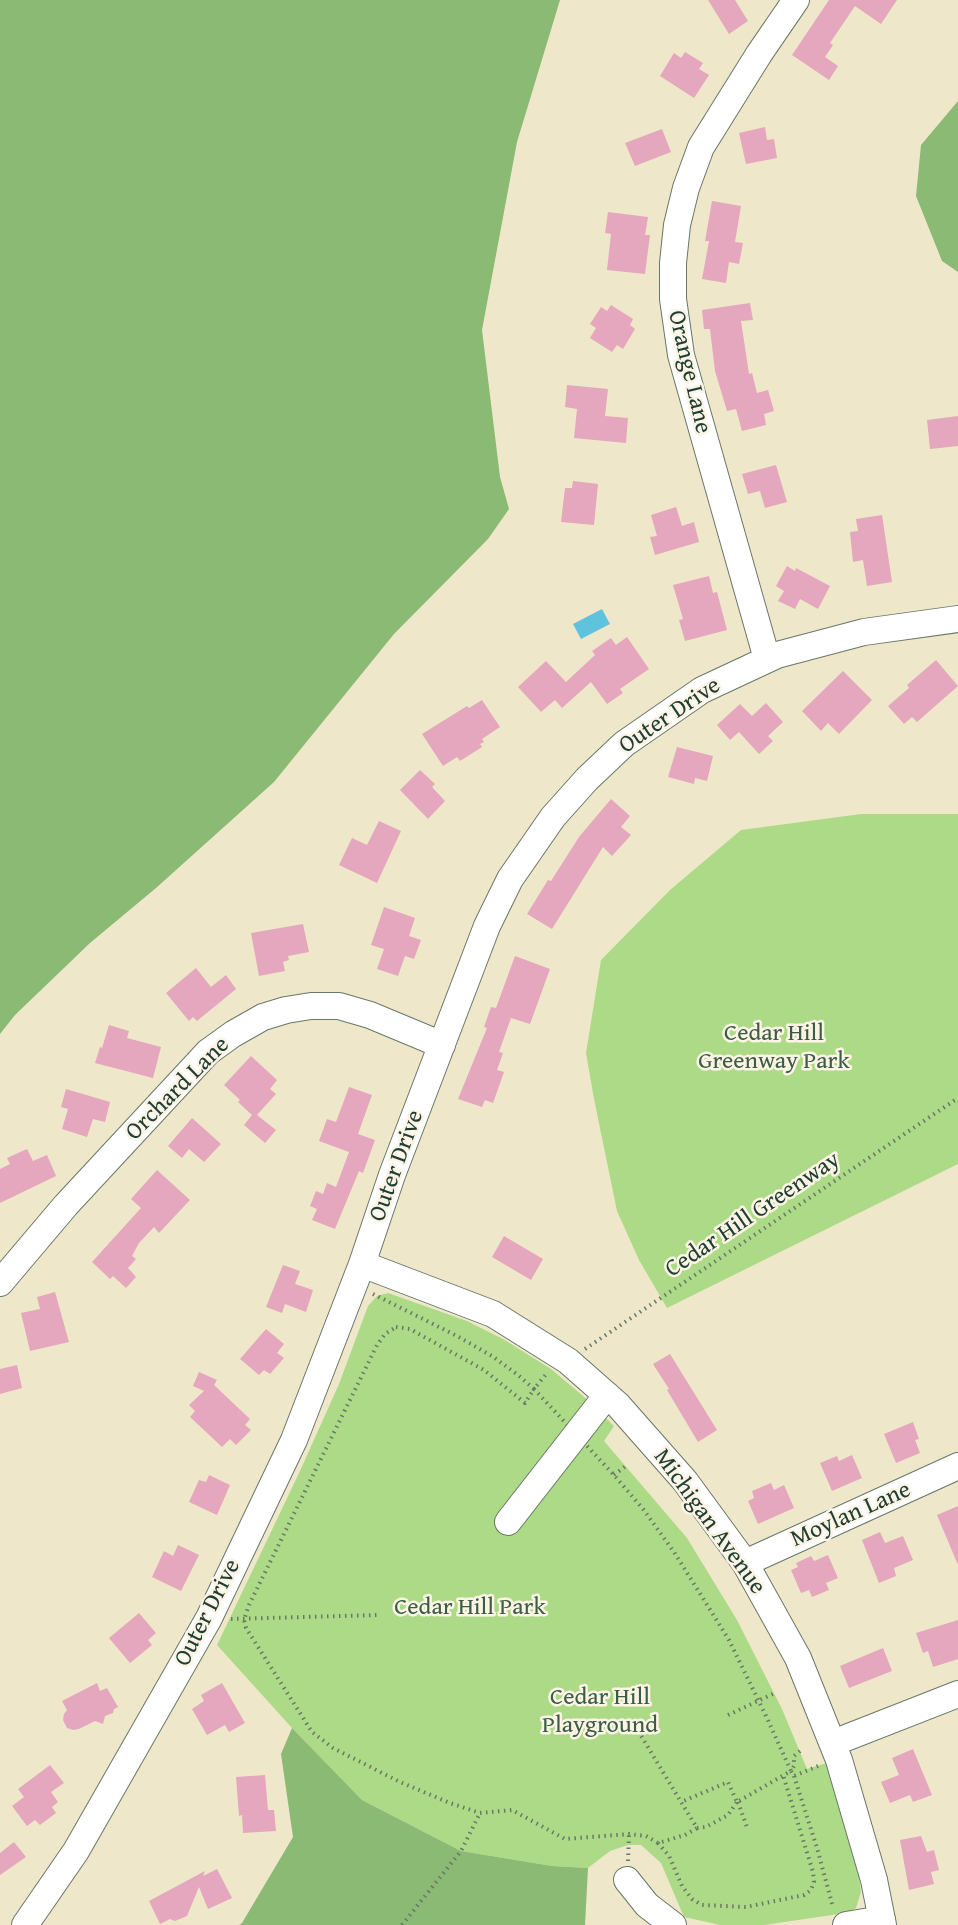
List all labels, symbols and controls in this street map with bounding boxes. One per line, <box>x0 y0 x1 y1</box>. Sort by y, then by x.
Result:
street label: Orange Lane <box>661 308 717 436</box>
street label: Outer Drive <box>614 672 726 760</box>
park label: Cedar Hill Greenway Park <box>698 1020 850 1076</box>
street label: Orchard Lane <box>120 1031 236 1147</box>
street label: Outer Drive <box>364 1106 430 1226</box>
street label: Cedar Hill Greenway <box>660 1146 846 1284</box>
street label: Michigan Avenue <box>647 1444 771 1600</box>
street label: Moylan Lane <box>786 1476 916 1554</box>
street label: Outer Drive <box>169 1555 247 1671</box>
park label: Cedar Hill Park <box>394 1594 546 1622</box>
park label: Cedar Hill Playground <box>542 1684 658 1740</box>

